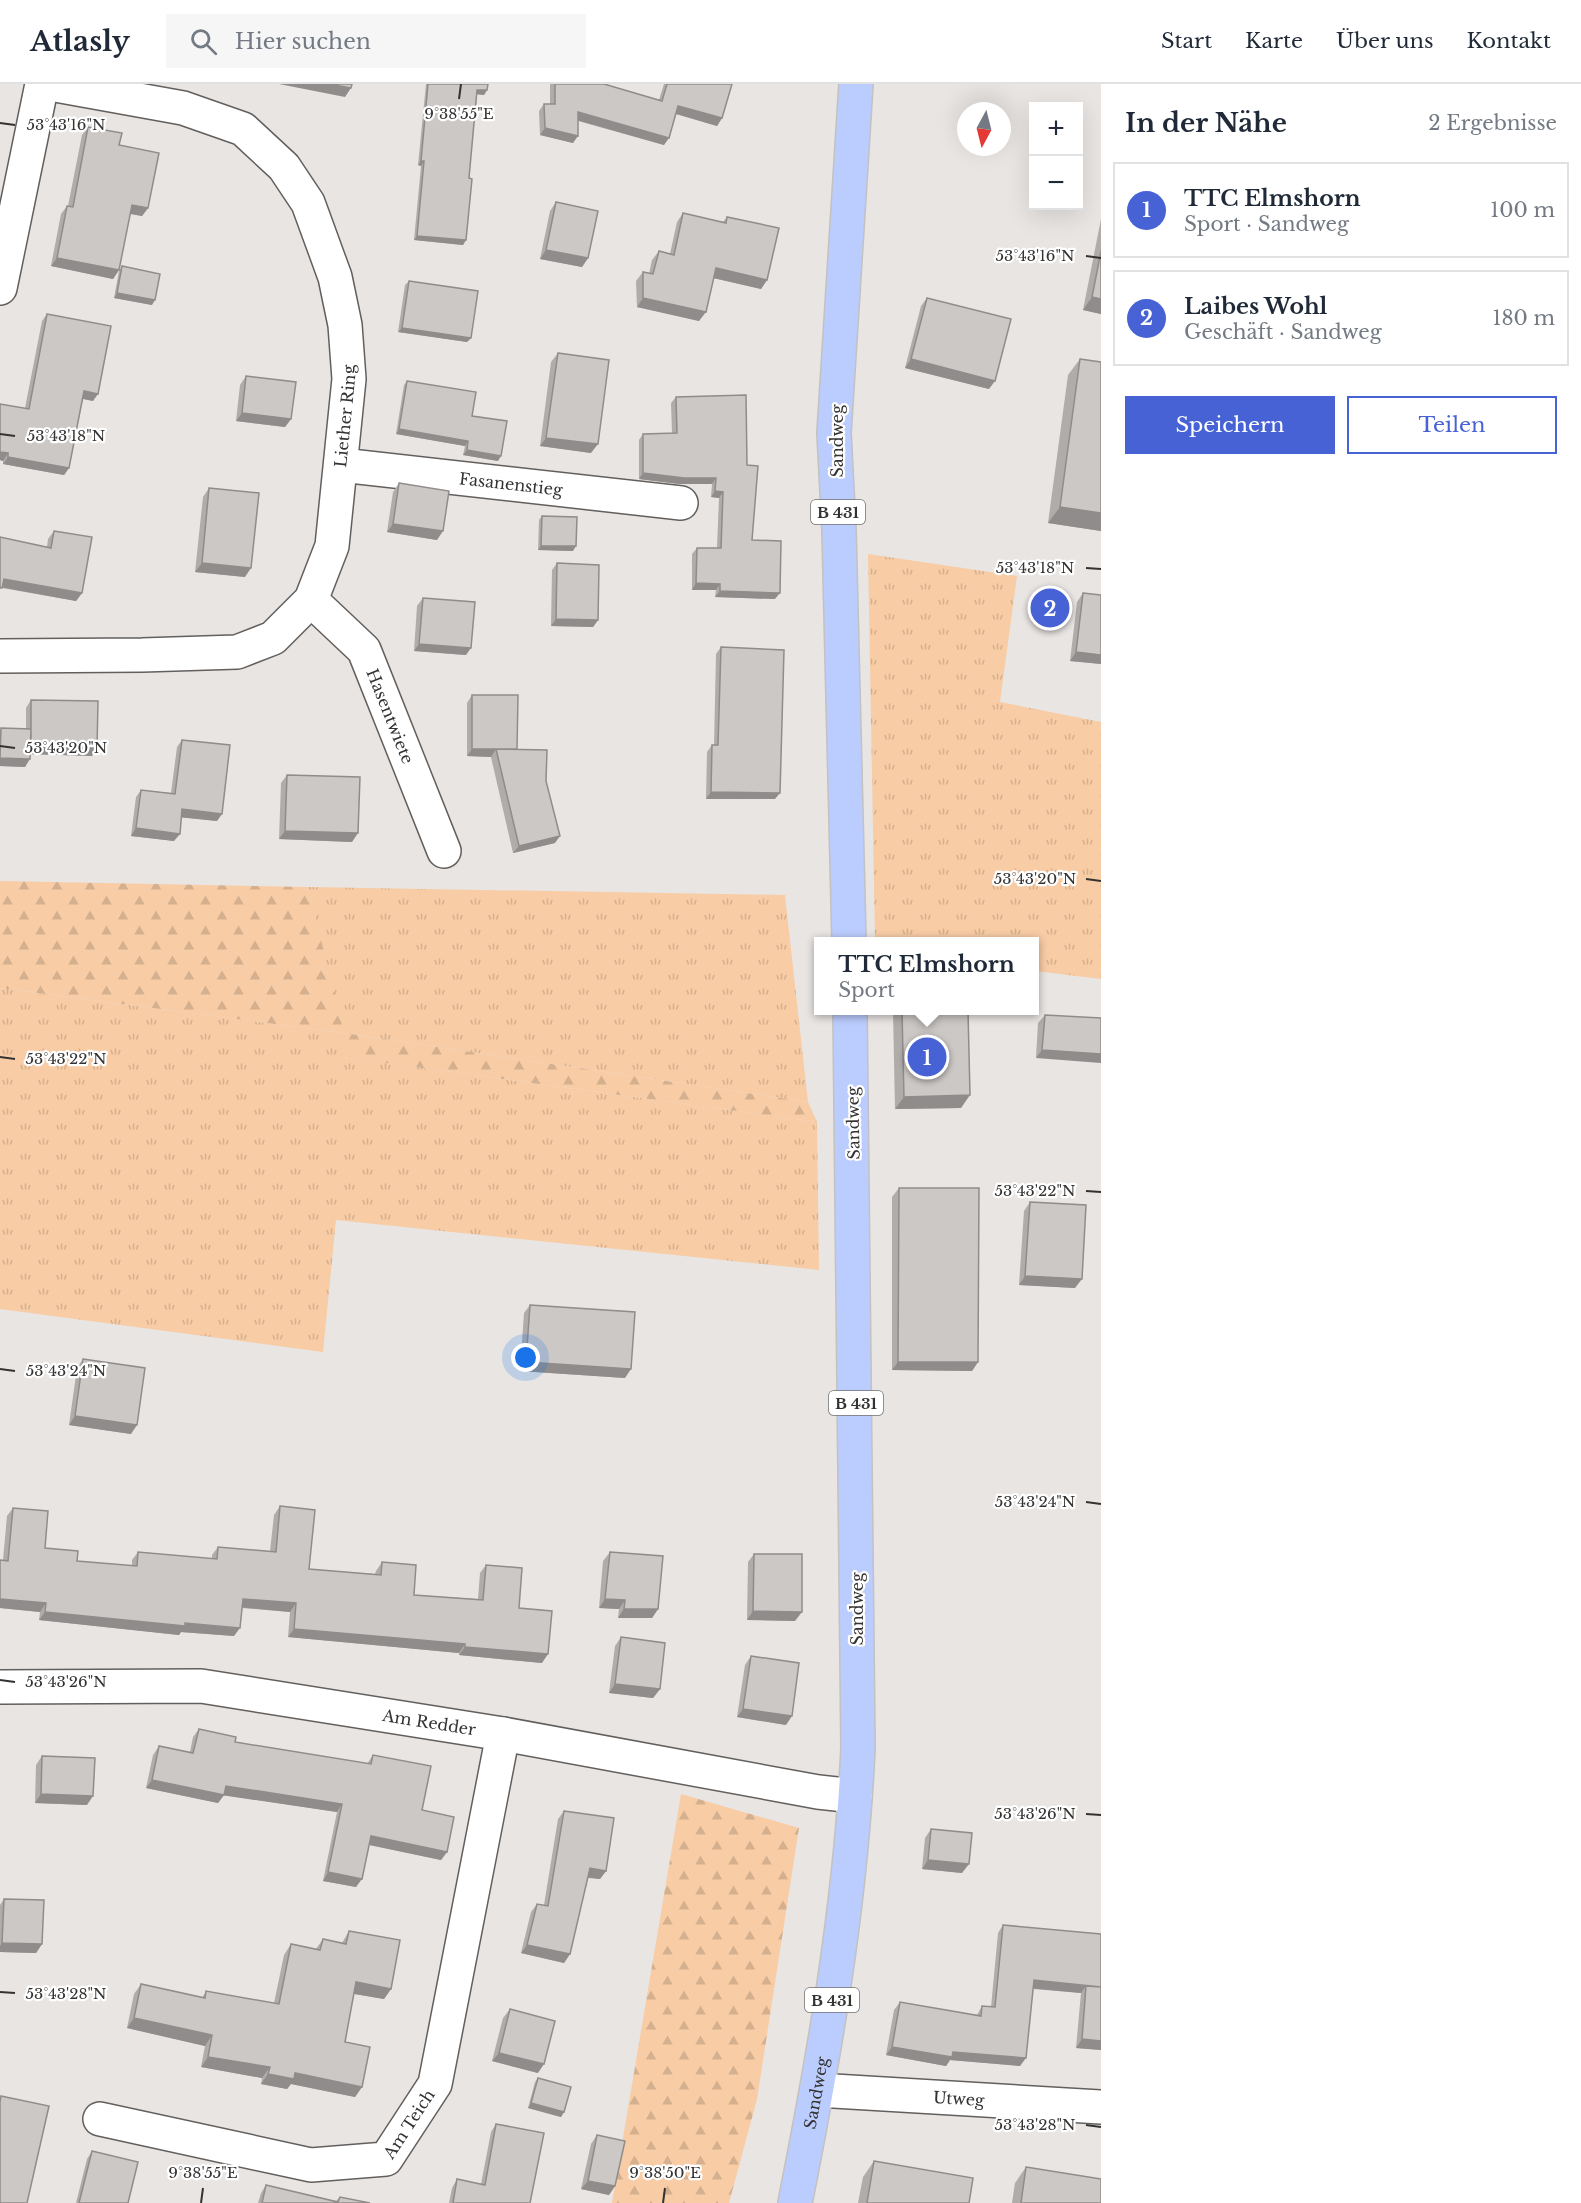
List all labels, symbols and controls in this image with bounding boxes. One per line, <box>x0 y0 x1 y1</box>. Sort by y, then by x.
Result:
search box <box>166 14 586 68</box>
text: Atlasly <box>30 24 130 59</box>
icon: search <box>187 25 220 58</box>
text: Hier suchen <box>235 28 371 55</box>
text: Start <box>1161 28 1212 54</box>
text: Karte <box>1245 28 1303 54</box>
text: Über uns <box>1336 28 1434 54</box>
text: Kontakt <box>1467 28 1551 54</box>
north arrow <box>957 102 1011 156</box>
map controls <box>1029 102 1083 210</box>
button: + <box>1029 102 1083 156</box>
text: 9°38'55"E <box>424 104 494 123</box>
text: In der Nähe <box>1125 107 1287 139</box>
text: 2 Ergebnisse <box>1428 111 1557 135</box>
text: 53°43'16"N <box>26 115 106 134</box>
button: − <box>1029 156 1083 210</box>
text: TTC Elmshorn <box>1184 185 1361 212</box>
text: 1 <box>1142 198 1151 222</box>
text: 100 m <box>1490 198 1555 222</box>
text: Sport · Sandweg <box>1184 212 1349 236</box>
text: 53°43'16"N <box>995 246 1075 265</box>
text: Laibes Wohl <box>1184 293 1327 320</box>
text: 2 <box>1140 306 1153 330</box>
text: 180 m <box>1492 306 1555 330</box>
text: Geschäft · Sandweg <box>1184 320 1382 344</box>
street label: Liether Ring <box>330 364 359 468</box>
button: Speichern <box>1125 396 1335 454</box>
button: Teilen <box>1347 396 1557 454</box>
street label: Sandweg <box>827 404 847 478</box>
text: 53°43'18"N <box>27 426 105 445</box>
street label: Fasanenstieg <box>458 468 564 500</box>
road number: B 431 <box>811 500 865 524</box>
text: 53°43'18"N <box>996 558 1074 577</box>
pin: 2 <box>1030 586 1070 630</box>
street label: Hasentwiete <box>362 666 418 767</box>
text: 53°43'20"N <box>25 738 107 757</box>
text: 53°43'20"N <box>994 869 1076 888</box>
popup <box>814 937 1039 1015</box>
text: TTC Elmshorn <box>838 951 1015 978</box>
text: Sport <box>838 978 895 1002</box>
pin: 1 <box>908 1034 946 1080</box>
text: 53°43'22"N <box>25 1049 107 1068</box>
street label: Sandweg <box>842 1086 864 1160</box>
text: 53°43'22"N <box>994 1181 1076 1200</box>
your location <box>511 1343 540 1372</box>
text: 53°43'24"N <box>26 1361 106 1380</box>
road number: B 431 <box>829 1391 883 1415</box>
text: 53°43'24"N <box>995 1492 1075 1511</box>
street label: Sandweg <box>847 1572 867 1646</box>
text: 53°43'26"N <box>25 1672 107 1691</box>
street label: Am Redder <box>380 1705 478 1740</box>
text: 53°43'26"N <box>994 1804 1076 1823</box>
text: 53°43'28"N <box>25 1984 107 2003</box>
road number: B 431 <box>805 1988 859 2012</box>
street label: Sandweg <box>800 2055 832 2131</box>
street label: Am Teich <box>378 2085 439 2163</box>
street label: Utweg <box>932 2087 985 2110</box>
text: 53°43'28"N <box>994 2115 1076 2134</box>
text: 9°38'55"E <box>168 2163 238 2182</box>
text: 9°38'50"E <box>629 2163 701 2182</box>

